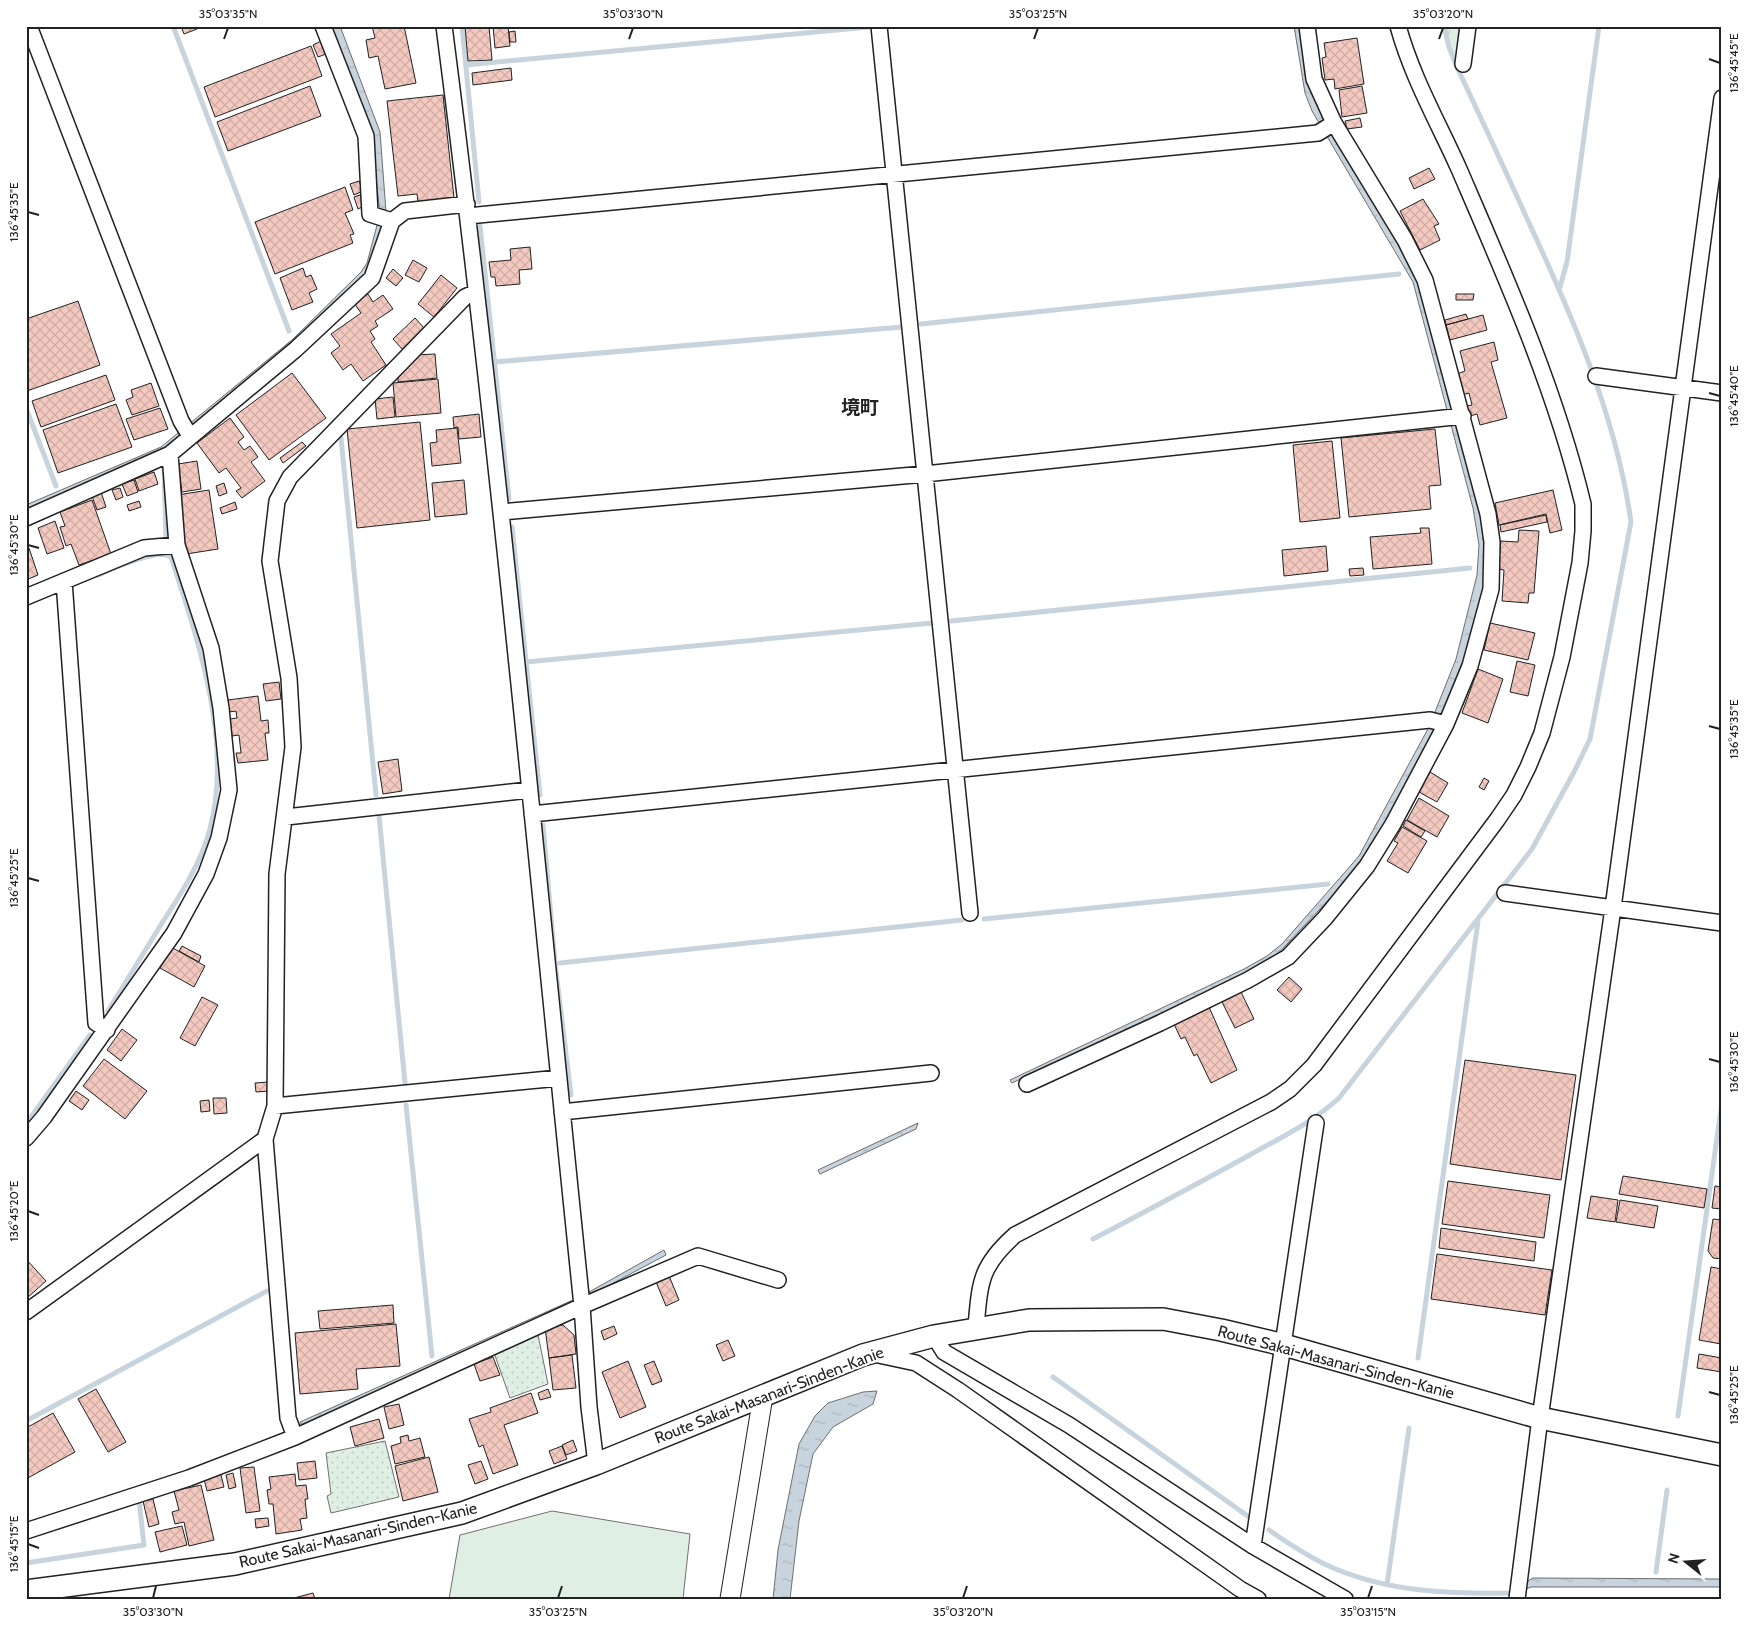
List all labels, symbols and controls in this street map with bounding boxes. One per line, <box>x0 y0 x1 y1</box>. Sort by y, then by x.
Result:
text: 35°03'35"N <box>199 6 257 21</box>
text: 35°03'30"N <box>603 6 663 21</box>
text: 35°03'25"N <box>1009 6 1067 21</box>
text: 35°03'20"N <box>1413 6 1473 21</box>
text: 136°45'45"E <box>1726 33 1741 93</box>
text: 136°45'35"E <box>6 182 21 242</box>
text: 136°45'40"E <box>1726 365 1741 427</box>
district label: 境町 <box>841 396 879 419</box>
text: 136°45'30"E <box>6 514 21 576</box>
text: 136°45'35"E <box>1726 699 1741 759</box>
text: 136°45'25"E <box>6 848 21 908</box>
text: 136°45'30"E <box>1726 1031 1741 1093</box>
text: 136°45'20"E <box>6 1180 21 1241</box>
street label: Route Sakai-Masanari-Sinden-Kanie <box>1216 1321 1456 1403</box>
street label: Route Sakai-Masanari-Sinden-Kanie <box>652 1342 886 1448</box>
text: 136°45'25"E <box>1726 1365 1741 1425</box>
street label: Route Sakai-Masanari-Sinden-Kanie <box>237 1498 479 1572</box>
text: 136°45'15"E <box>6 1515 21 1572</box>
north arrow <box>1660 1538 1710 1588</box>
text: N <box>1664 1551 1684 1566</box>
text: 35°03'30"N <box>123 1604 183 1619</box>
text: 35°03'25"N <box>529 1604 587 1619</box>
text: 35°03'20"N <box>933 1604 993 1619</box>
text: 35°03'15"N <box>1340 1604 1396 1619</box>

